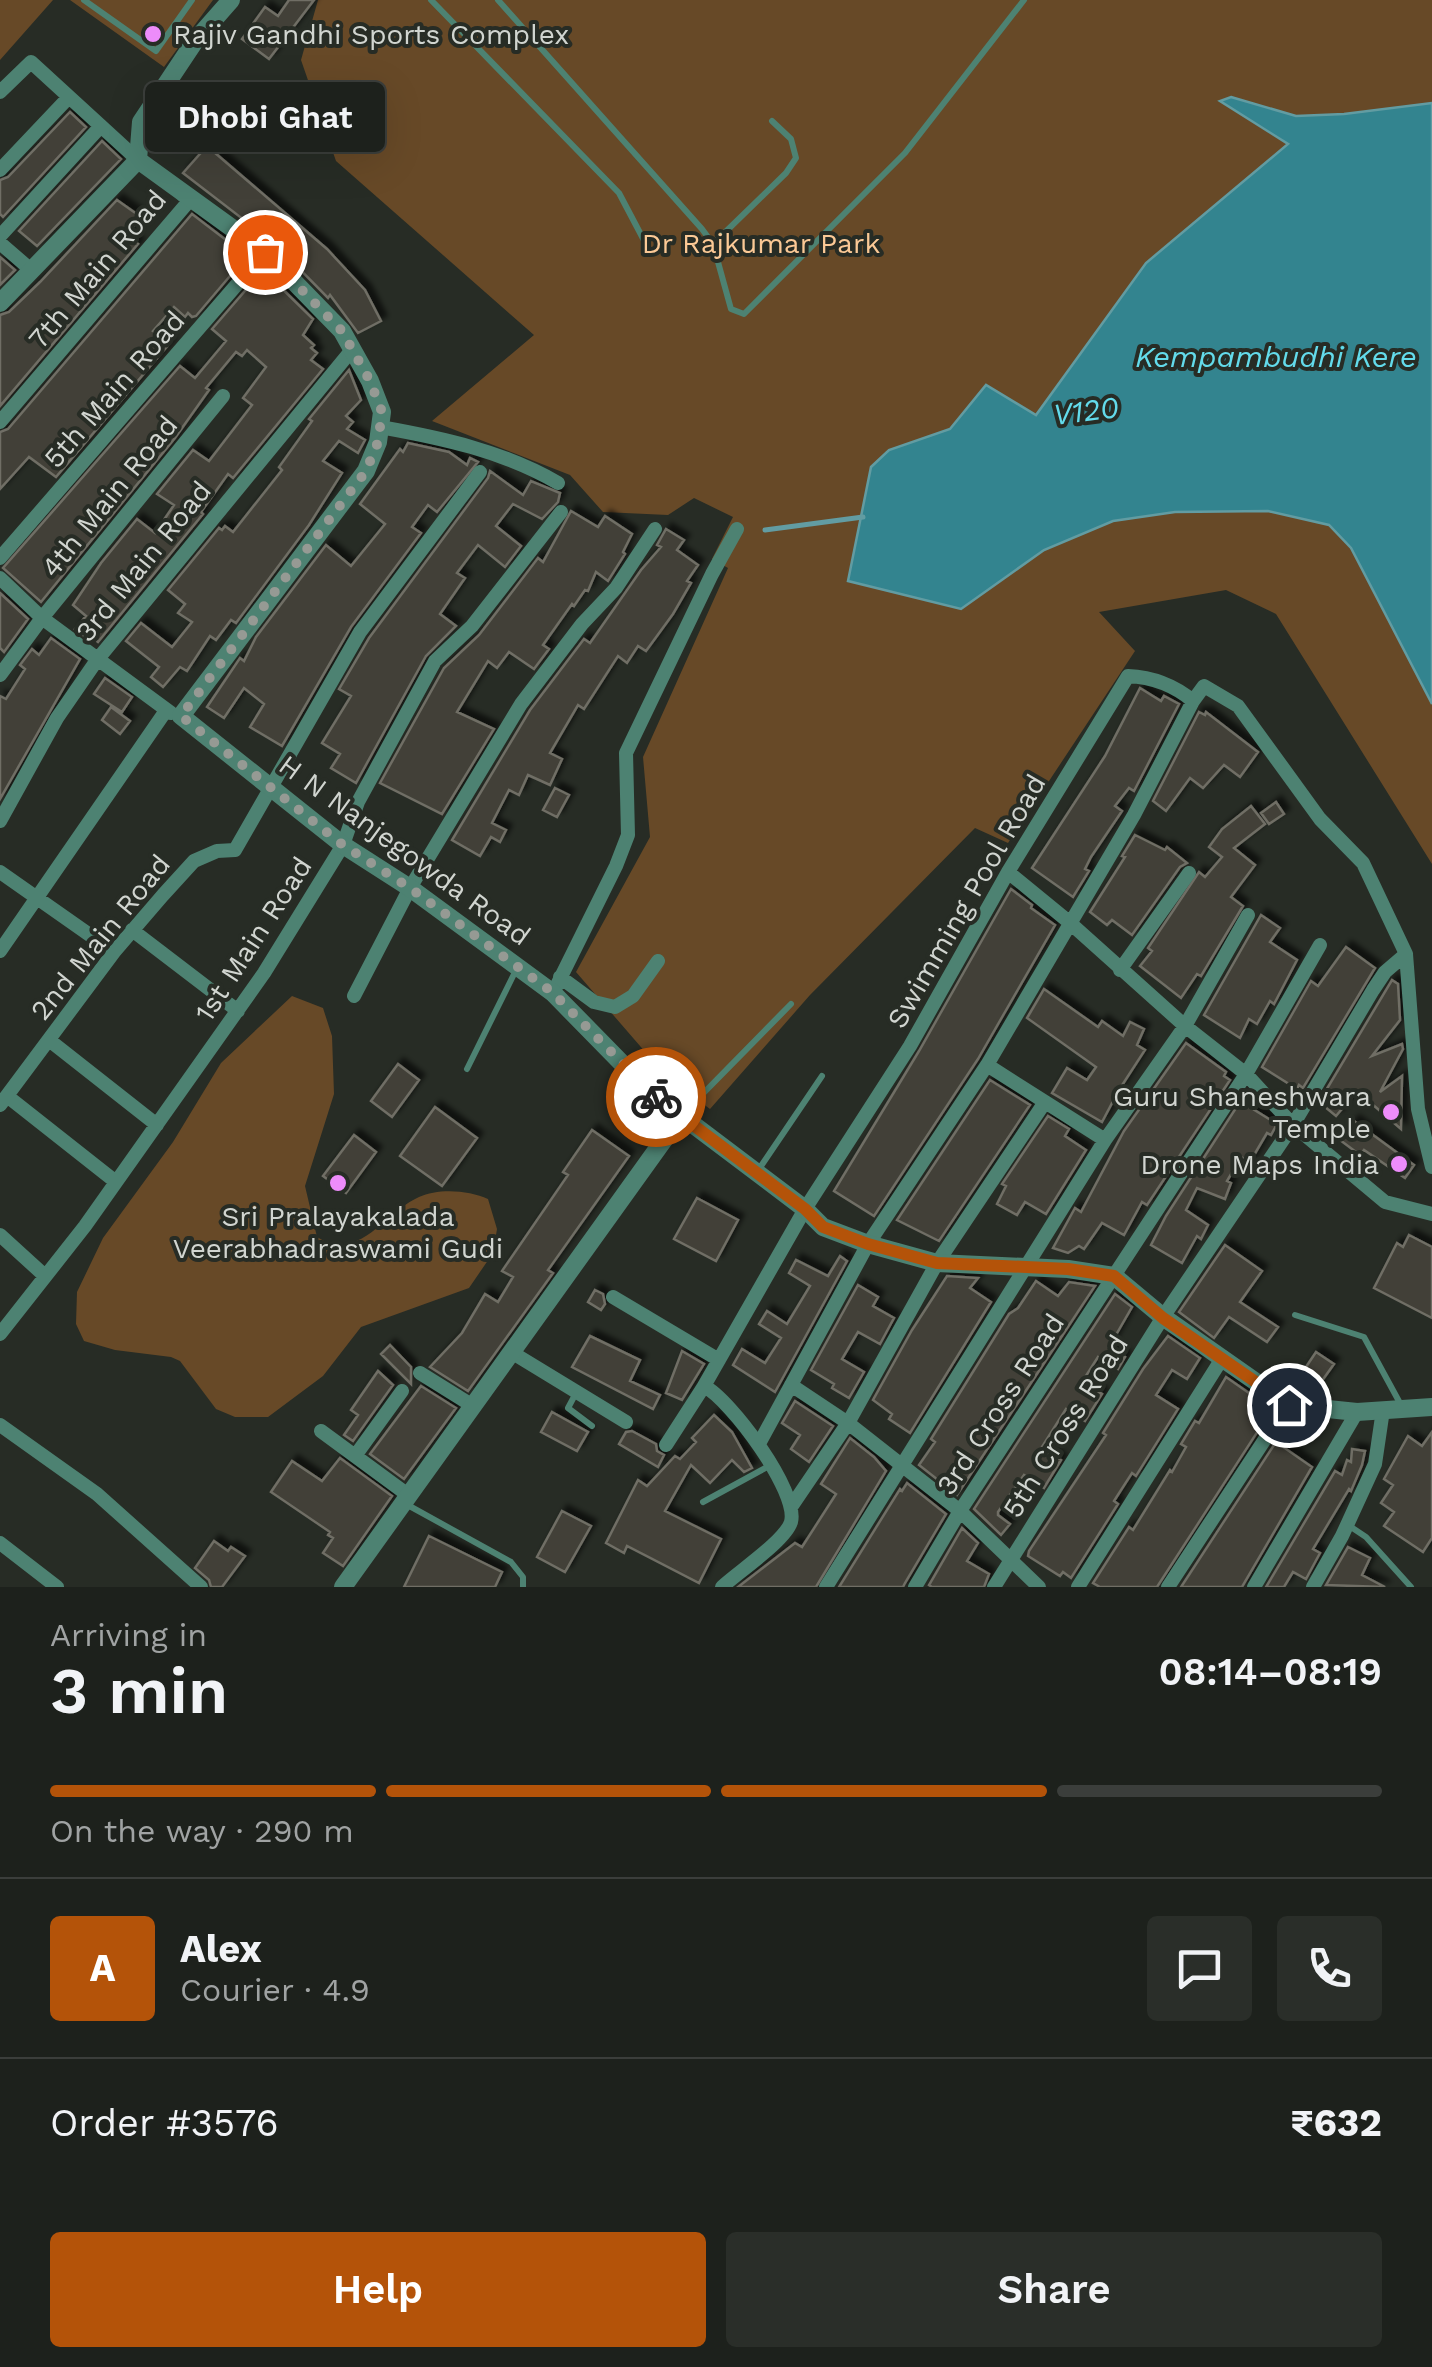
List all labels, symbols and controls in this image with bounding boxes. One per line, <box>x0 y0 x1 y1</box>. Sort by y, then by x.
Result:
place label: Rajiv Gandhi Sports Complex <box>173 18 569 51</box>
marker: Rajiv Gandhi Sports Complex <box>142 23 164 45</box>
callout: Dhobi Ghat <box>145 82 385 152</box>
text: Dhobi Ghat <box>177 98 353 136</box>
street label: 7th Main Road <box>22 183 173 355</box>
pin <box>223 210 308 295</box>
icon: bag <box>238 225 293 280</box>
park label: Dr Rajkumar Park <box>642 227 880 260</box>
street label: 5th Main Road <box>37 304 192 475</box>
water label: Kempambudhi Kere <box>1135 339 1417 374</box>
water label: V120 <box>1051 389 1121 432</box>
street label: 4th Main Road <box>34 409 185 584</box>
street label: 3rd Main Road <box>69 475 218 648</box>
street label: H N Nanjegowda Road <box>273 748 537 953</box>
street label: Swimming Pool Road <box>880 769 1053 1034</box>
street label: 2nd Main Road <box>24 848 177 1027</box>
street label: 1st Main Road <box>188 851 319 1028</box>
courier <box>606 1047 706 1147</box>
icon: bike <box>629 1070 684 1125</box>
place label: Guru Shaneshwara Temple <box>1113 1080 1371 1145</box>
marker: Guru Shaneshwara Temple <box>1380 1101 1402 1123</box>
place label: Drone Maps India <box>1140 1148 1379 1181</box>
marker: Drone Maps India <box>1388 1153 1410 1175</box>
marker: Sri Pralayakalada Veerabhadraswami Gudi <box>327 1172 349 1194</box>
place label: Sri Pralayakalada Veerabhadraswami Gudi <box>173 1200 503 1265</box>
street label: 3rd Cross Road <box>930 1308 1071 1501</box>
street label: 5th Cross Road <box>996 1329 1135 1524</box>
pin <box>1247 1363 1332 1448</box>
icon: home <box>1262 1378 1317 1433</box>
text: Arriving in <box>50 1616 207 1654</box>
text: 08:14–08:19 <box>1159 1650 1382 1694</box>
text: 3 min <box>50 1653 228 1729</box>
text: On the way · 290 m <box>50 1812 354 1850</box>
button: chat <box>1147 1916 1252 2021</box>
button: phone <box>1277 1916 1382 2021</box>
text: Alex <box>180 1927 262 1971</box>
text: A <box>90 1946 115 1990</box>
text: Courier · 4.9 <box>180 1971 370 2009</box>
text: Order #3576 <box>50 2101 279 2145</box>
text: ₹632 <box>1291 2101 1382 2145</box>
button: Help <box>50 2232 706 2347</box>
button: Share <box>726 2232 1382 2347</box>

